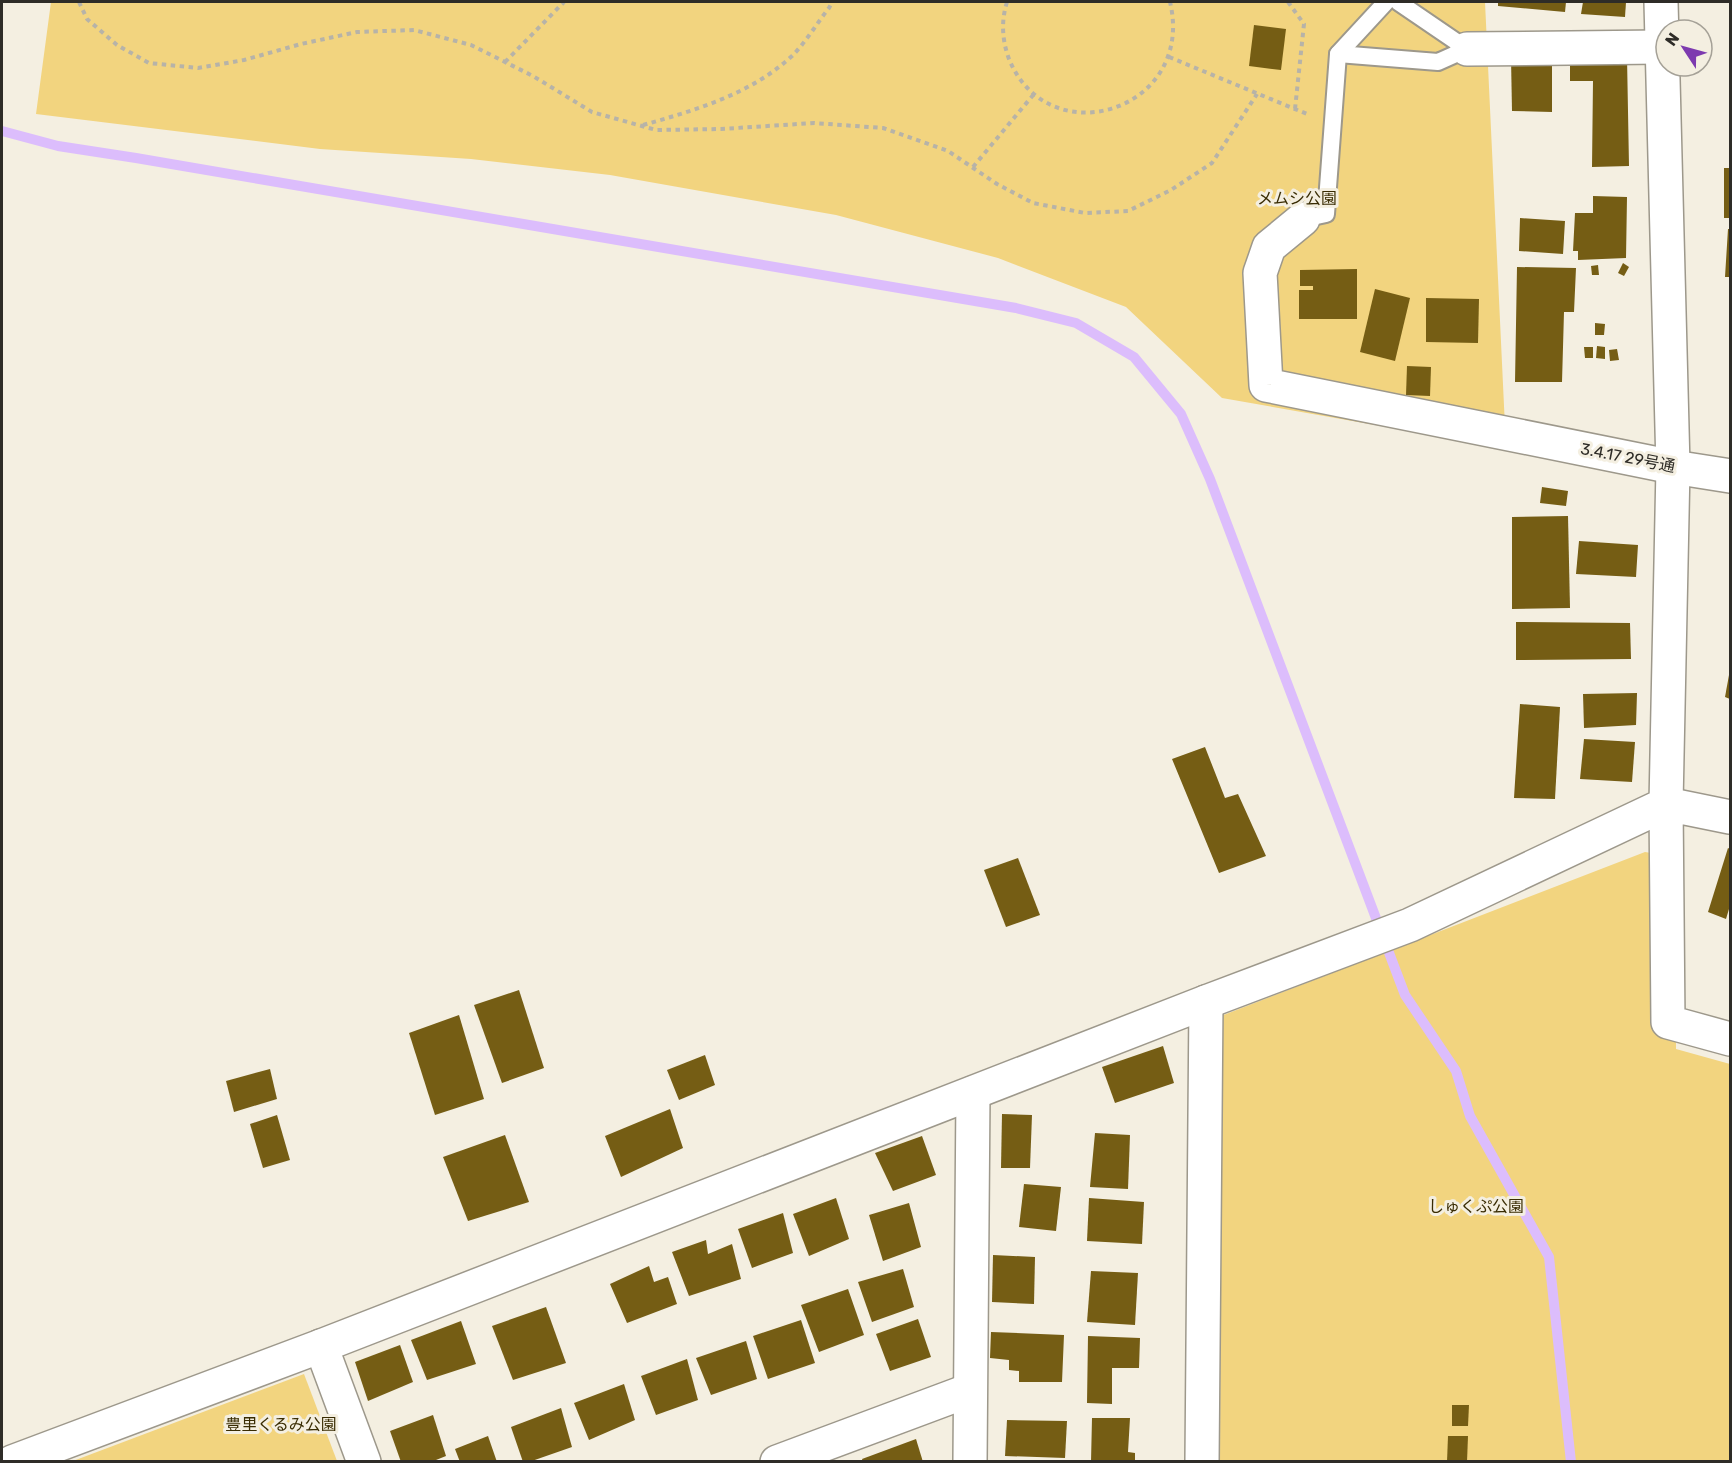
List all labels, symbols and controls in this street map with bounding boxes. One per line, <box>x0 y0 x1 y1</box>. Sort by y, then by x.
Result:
north arrow <box>1654 18 1714 78</box>
text: N <box>1661 29 1683 50</box>
park label: メムシ公園 <box>1257 189 1337 208</box>
street label: 3.4.17 29号通 <box>1579 439 1677 476</box>
park label: しゅくぷ公園 <box>1428 1197 1524 1216</box>
park label: 豊里くるみ公園 <box>225 1415 337 1434</box>

